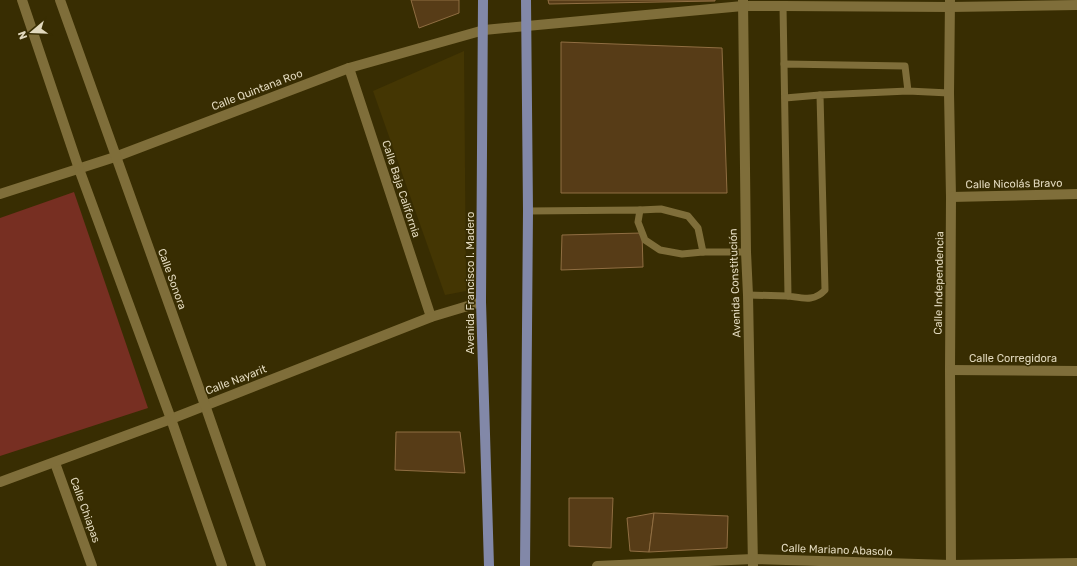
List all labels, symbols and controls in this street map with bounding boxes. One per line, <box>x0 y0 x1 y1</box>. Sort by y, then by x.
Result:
north arrow <box>12 12 52 52</box>
text: N <box>16 29 30 41</box>
street label: Calle Quintana Roo <box>210 67 304 113</box>
street label: Calle Baja California <box>379 139 423 239</box>
street label: Calle Nicolás Bravo <box>965 177 1063 191</box>
street label: Avenida Francisco I. Madero <box>464 212 477 354</box>
street label: Avenida Constitución <box>727 228 743 338</box>
street label: Calle Independencia <box>932 231 946 335</box>
street label: Calle Sonora <box>155 247 189 311</box>
street label: Calle Corregidora <box>969 352 1057 365</box>
street label: Calle Nayarit <box>204 362 269 398</box>
street label: Calle Chiapas <box>67 476 103 545</box>
street label: Calle Mariano Abasolo <box>781 542 893 558</box>

